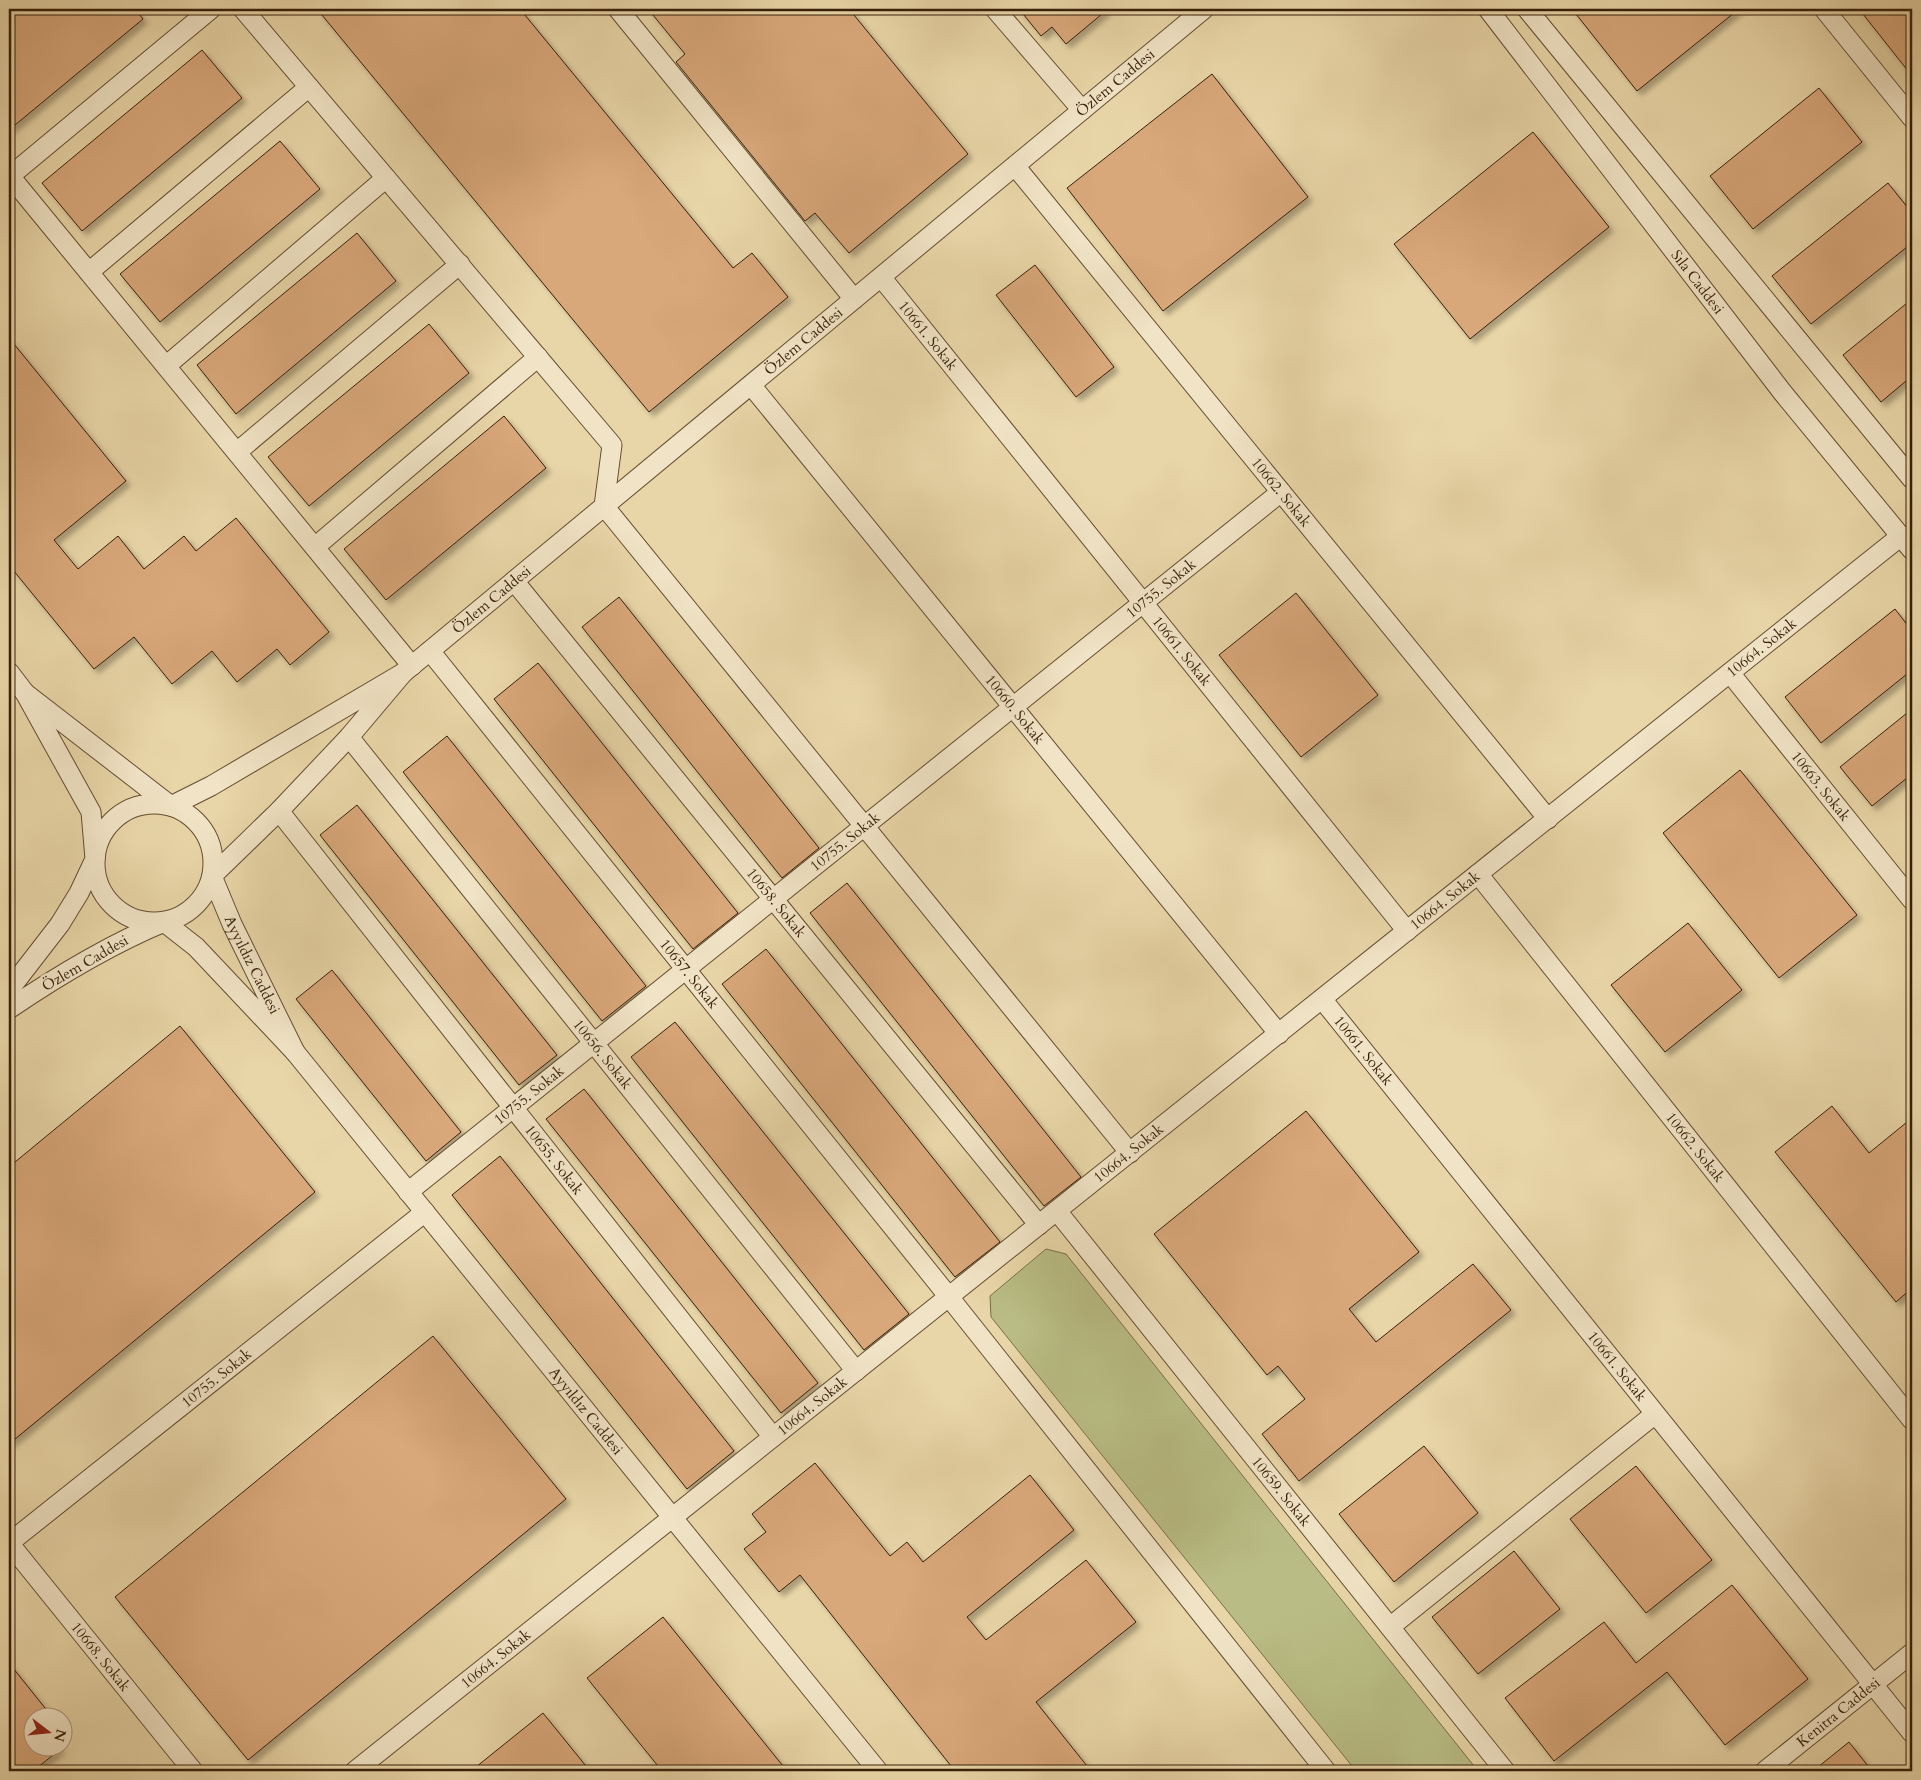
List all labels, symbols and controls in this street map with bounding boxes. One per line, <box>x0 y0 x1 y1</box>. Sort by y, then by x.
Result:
street label: Özlem Caddesi <box>1071 44 1159 121</box>
street label: Sıla Caddesi <box>1666 246 1729 318</box>
street label: 10661. Sokak <box>894 296 962 375</box>
street label: Özlem Caddesi <box>760 302 847 380</box>
street label: 10662. Sokak <box>1247 453 1316 531</box>
street label: 10755. Sokak <box>1122 554 1200 623</box>
street label: Özlem Caddesi <box>448 561 535 638</box>
street label: 10661. Sokak <box>1148 612 1216 690</box>
street label: 10664. Sokak <box>1722 613 1801 682</box>
street label: 10660. Sokak <box>980 670 1049 748</box>
street label: 10663. Sokak <box>1786 747 1855 825</box>
street label: 10755. Sokak <box>806 807 884 876</box>
street label: 10658. Sokak <box>742 864 811 942</box>
street label: 10664. Sokak <box>1406 866 1484 934</box>
street label: Ayyıldız Caddesi <box>220 912 285 1017</box>
street label: Özlem Caddesi <box>38 930 132 996</box>
street label: 10657. Sokak <box>655 935 724 1013</box>
street label: 10661. Sokak <box>1329 1011 1398 1090</box>
street label: 10656. Sokak <box>568 1015 637 1093</box>
street label: 10755. Sokak <box>490 1061 568 1129</box>
street label: 10662. Sokak <box>1661 1108 1729 1186</box>
street label: 10664. Sokak <box>1089 1119 1168 1187</box>
street label: 10655. Sokak <box>520 1120 588 1199</box>
street label: 10661. Sokak <box>1583 1327 1651 1405</box>
street label: 10755. Sokak <box>177 1344 256 1412</box>
street label: Ayyıldız Caddesi <box>544 1363 628 1459</box>
street label: 10664. Sokak <box>773 1372 851 1440</box>
street label: 10659. Sokak <box>1247 1452 1315 1531</box>
street label: 10668. Sokak <box>66 1617 135 1696</box>
street label: 10664. Sokak <box>456 1624 535 1693</box>
street label: Kenitra Caddesi <box>1792 1673 1884 1752</box>
north arrow <box>22 1708 72 1758</box>
text: N <box>49 1727 71 1744</box>

